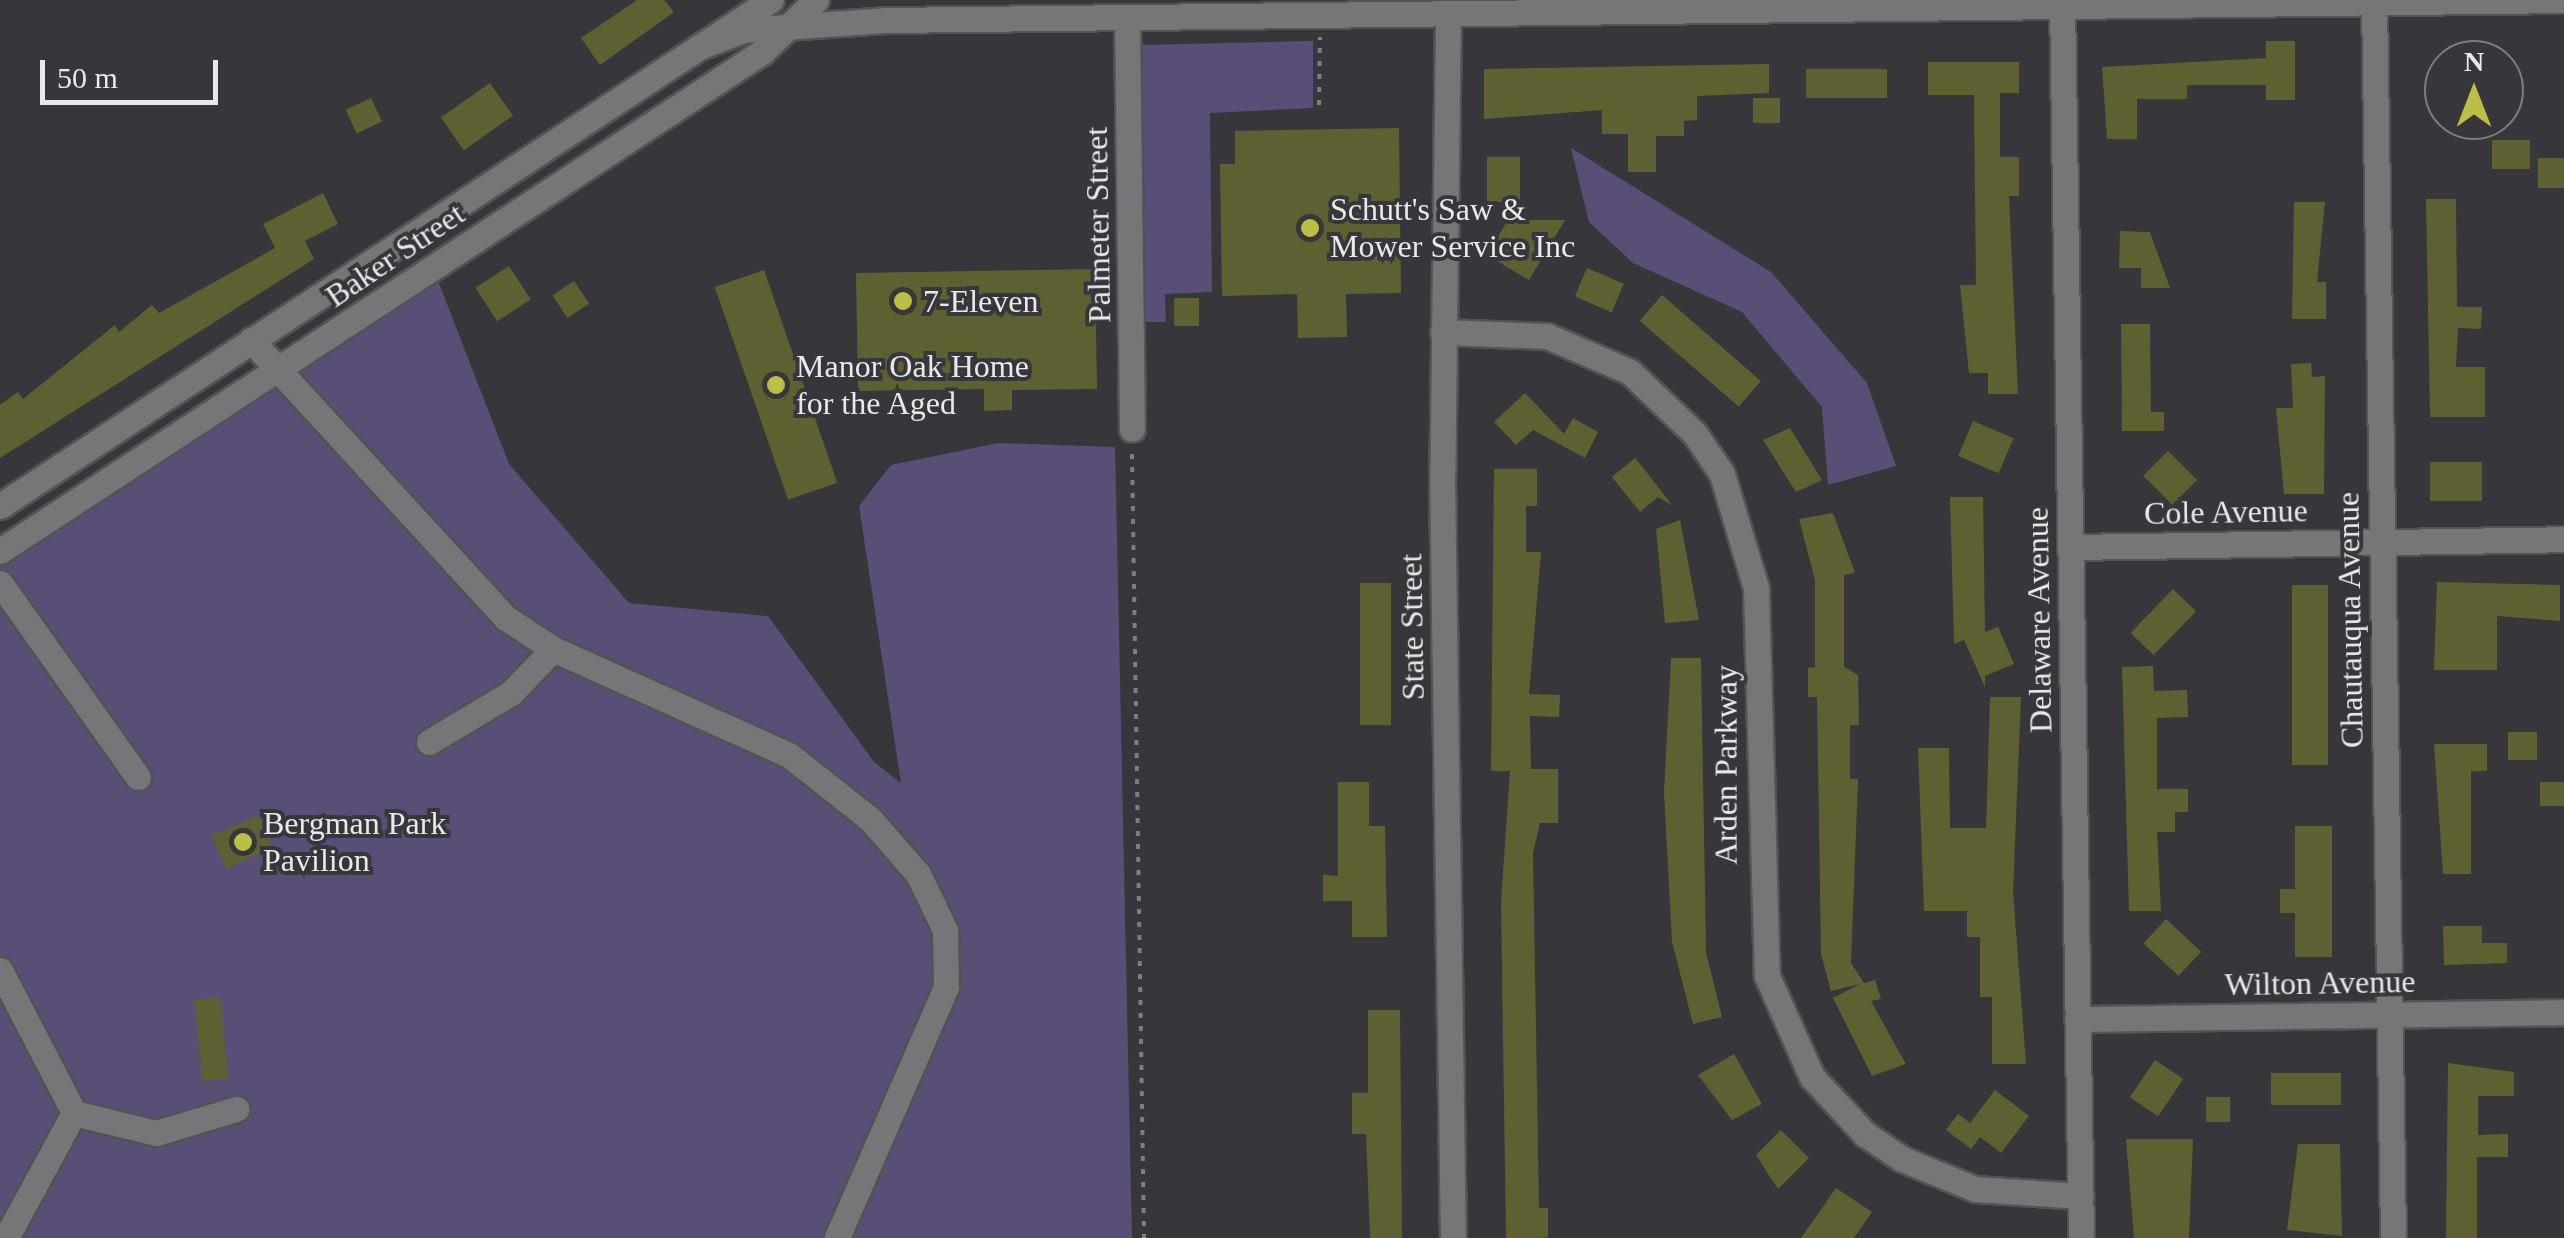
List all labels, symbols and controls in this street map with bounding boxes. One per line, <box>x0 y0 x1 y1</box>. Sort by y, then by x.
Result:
scale bar <box>45 40 222 102</box>
north arrow <box>2424 40 2524 140</box>
text: N <box>2464 46 2484 77</box>
text: 50 m <box>57 61 118 94</box>
street label: Palmeter Street <box>1077 126 1119 324</box>
place label: Schutt's Saw & Mower Service Inc <box>1330 191 1575 266</box>
street label: Baker Street <box>318 195 472 315</box>
marker: Schutt's Saw & Mower Service Inc <box>1299 217 1321 239</box>
place label: 7-Eleven <box>923 282 1038 320</box>
marker: 7-Eleven <box>892 290 914 312</box>
place label: Manor Oak Home for the Aged <box>796 348 1029 423</box>
marker: Manor Oak Home for the Aged <box>765 374 787 396</box>
street label: Cole Avenue <box>2143 491 2309 533</box>
street label: Chautauqua Avenue <box>2329 491 2371 749</box>
street label: Delaware Avenue <box>2018 506 2060 734</box>
street label: State Street <box>1392 553 1432 701</box>
street label: Arden Parkway <box>1707 665 1745 865</box>
place label: Bergman Park Pavilion <box>263 805 446 880</box>
marker: Bergman Park Pavilion <box>232 831 254 853</box>
street label: Wilton Avenue <box>2223 962 2417 1004</box>

